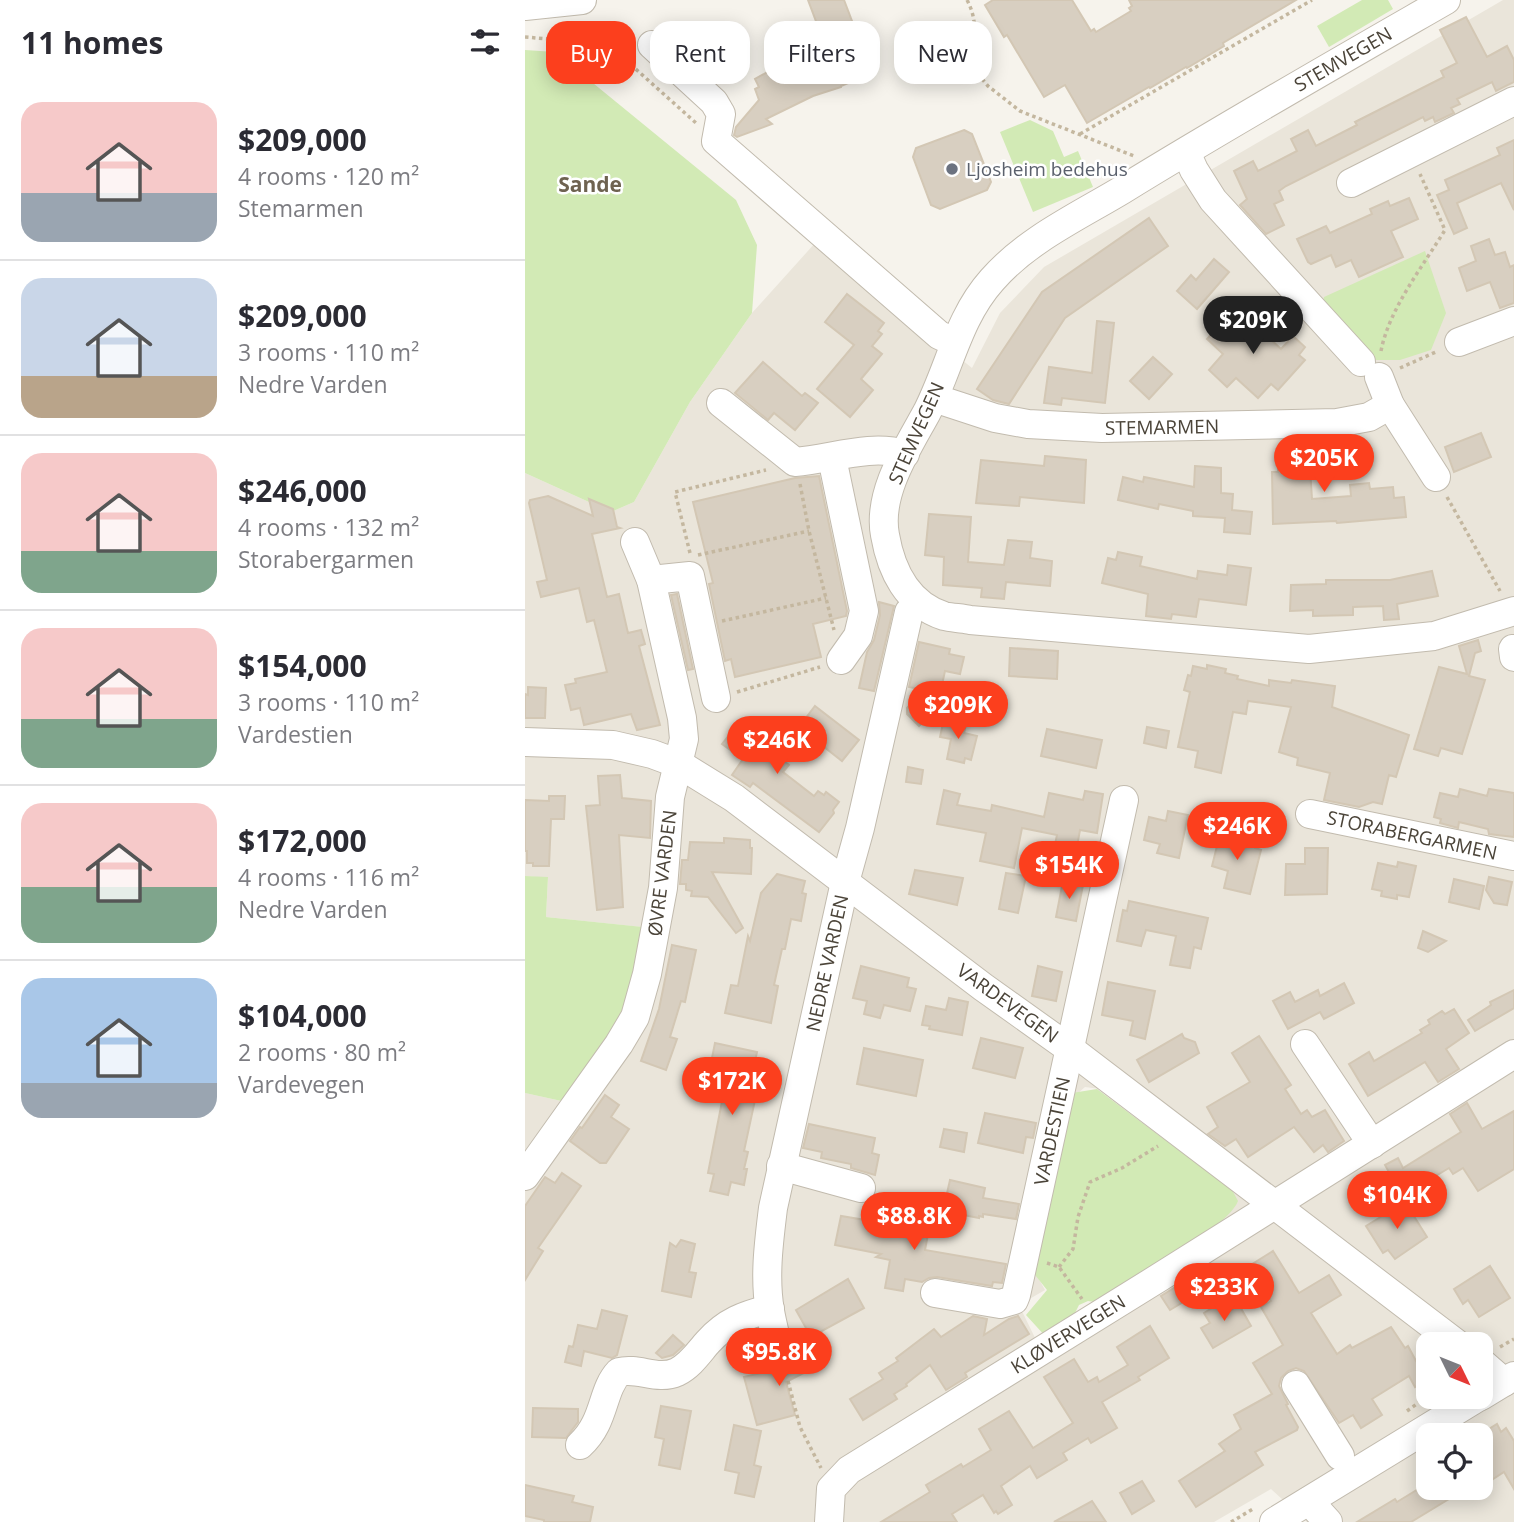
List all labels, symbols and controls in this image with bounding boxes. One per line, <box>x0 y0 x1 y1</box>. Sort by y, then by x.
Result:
street label: STEMVEGEN <box>1289 20 1397 98</box>
chip: Buy <box>546 21 636 84</box>
chip: Rent <box>650 21 750 84</box>
chip: Filters <box>764 21 880 84</box>
chip: New <box>894 21 992 84</box>
text: 11 homes <box>21 22 164 63</box>
icon: filters <box>466 23 504 61</box>
text: $209,000 <box>238 119 367 160</box>
icon: home <box>77 130 161 214</box>
place label: Ljosheim bedehus <box>966 156 1128 182</box>
text: 4 rooms · 120 m² <box>238 160 419 192</box>
marker: Ljosheim bedehus <box>944 161 960 177</box>
district label: Sande <box>558 170 622 198</box>
text: Stemarmen <box>238 192 364 224</box>
text: $209,000 <box>238 295 367 336</box>
pin: $209K <box>1204 296 1302 356</box>
text: $209K <box>1219 303 1287 335</box>
icon: home <box>77 306 161 390</box>
text: 3 rooms · 110 m² <box>238 336 419 368</box>
text: Nedre Varden <box>238 368 388 400</box>
street label: STEMVEGEN <box>882 378 950 488</box>
street label: STEMARMEN <box>1105 413 1219 441</box>
pin: $205K <box>1275 434 1373 494</box>
text: $205K <box>1290 441 1358 473</box>
text: $246,000 <box>238 470 367 511</box>
icon: home <box>77 481 161 565</box>
text: 4 rooms · 132 m² <box>238 511 419 543</box>
text: Storabergarmen <box>238 543 414 575</box>
text: $154,000 <box>238 645 367 686</box>
icon: home <box>77 656 161 740</box>
pin: $209K <box>909 682 1007 741</box>
text: 3 rooms · 110 m² <box>238 686 419 718</box>
text: $209K <box>924 688 992 720</box>
pin: $246K <box>728 716 826 776</box>
text: Vardestien <box>238 718 353 750</box>
text: $246K <box>743 723 811 755</box>
pin: $246K <box>1188 802 1286 862</box>
street label: STORABERGARMEN <box>1324 804 1500 866</box>
street label: ØVRE VARDEN <box>641 808 683 938</box>
text: $246K <box>1203 809 1271 841</box>
text: $172,000 <box>238 820 367 861</box>
icon: home <box>77 831 161 915</box>
pin: $154K <box>1020 842 1118 901</box>
text: $154K <box>1035 848 1103 880</box>
text: 4 rooms · 116 m² <box>238 861 419 893</box>
street label: NEDRE VARDEN <box>800 892 854 1034</box>
text: Nedre Varden <box>238 893 388 925</box>
street label: VARDEVEGEN <box>952 957 1064 1049</box>
text: $104,000 <box>238 995 367 1036</box>
icon: home <box>77 1006 161 1090</box>
text: 2 rooms · 80 m² <box>238 1036 406 1068</box>
pin: $172K <box>683 1058 781 1117</box>
text: $172K <box>698 1064 766 1096</box>
text: Vardevegen <box>238 1068 365 1100</box>
street label: VARDESTIEN <box>1028 1074 1076 1188</box>
pin: $104K <box>1348 1172 1446 1231</box>
text: $104K <box>1363 1178 1431 1210</box>
pin: $88.8K <box>857 1192 971 1252</box>
text: $88.8K <box>877 1199 951 1231</box>
pin: $233K <box>1175 1264 1273 1323</box>
text: $233K <box>1190 1270 1258 1302</box>
street label: KLØVERVEGEN <box>1006 1288 1130 1380</box>
pin: $95.8K <box>722 1328 836 1388</box>
north arrow <box>1416 1332 1493 1409</box>
map controls <box>1416 1332 1493 1500</box>
text: $95.8K <box>742 1335 816 1367</box>
button: locate <box>1416 1423 1493 1500</box>

